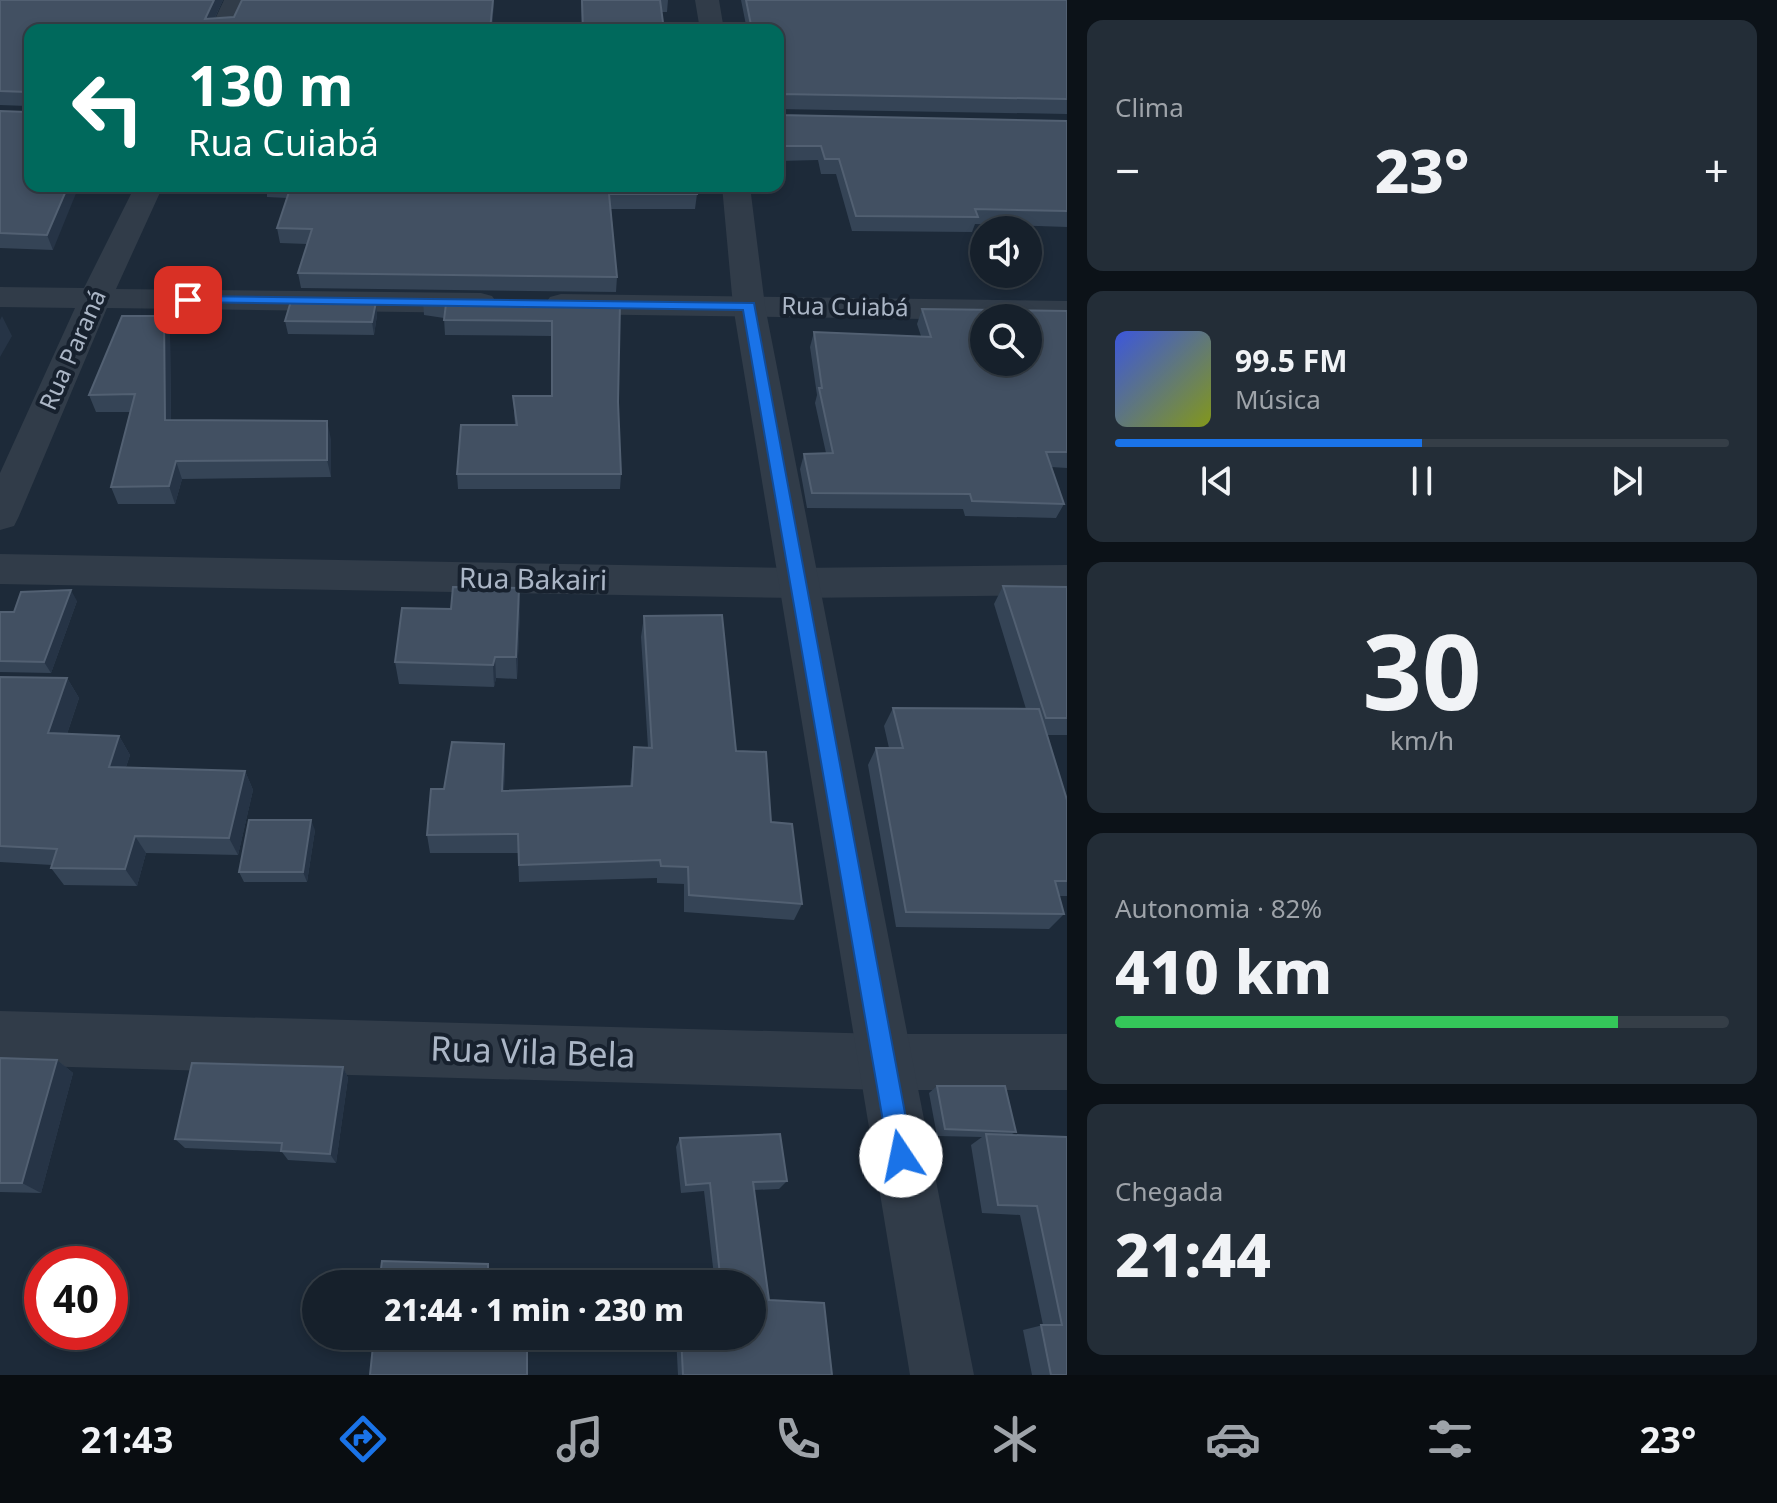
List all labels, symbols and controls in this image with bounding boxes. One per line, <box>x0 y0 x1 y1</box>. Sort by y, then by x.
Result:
text: 130 m <box>188 46 353 122</box>
icon: left <box>56 56 160 160</box>
text: Clima <box>1115 89 1184 125</box>
text: Rua Cuiabá <box>188 118 379 167</box>
text: 23° <box>1375 129 1469 211</box>
text: − <box>1115 140 1140 200</box>
text: + <box>1704 140 1729 200</box>
map controls <box>970 216 1042 376</box>
button: sound <box>970 216 1042 288</box>
pin <box>154 266 222 334</box>
icon: arrive <box>166 278 210 322</box>
street label: Rua Paraná <box>30 284 113 415</box>
street label: Rua Cuiabá <box>781 288 909 323</box>
button: search <box>970 304 1042 376</box>
text: 99.5 FM <box>1235 340 1347 381</box>
text: Música <box>1235 381 1321 417</box>
icon: previous <box>1195 459 1239 503</box>
icon: pause <box>1400 459 1444 503</box>
icon: next <box>1605 459 1649 503</box>
street label: Rua Bakairi <box>459 558 607 598</box>
text: 30 <box>1363 599 1481 740</box>
text: km/h <box>1390 722 1454 758</box>
text: Autonomia · 82% <box>1115 890 1322 926</box>
text: 410 km <box>1115 930 1332 1012</box>
street label: Rua Vila Bela <box>430 1024 636 1078</box>
position arrow <box>859 1114 943 1198</box>
text: Chegada <box>1115 1173 1223 1209</box>
text: 21:44 <box>1115 1213 1271 1295</box>
speed limit sign: 40 <box>24 1246 128 1350</box>
text: 21:44 · 1 min · 230 m <box>384 1289 684 1330</box>
icon: directions <box>335 1411 391 1467</box>
icon: music <box>552 1411 608 1467</box>
icon: phone <box>770 1411 826 1467</box>
icon: climate <box>987 1411 1043 1467</box>
icon: car <box>1205 1411 1261 1467</box>
icon: filters <box>1422 1411 1478 1467</box>
text: 21:43 <box>81 1415 173 1464</box>
text: 23° <box>1640 1415 1696 1464</box>

